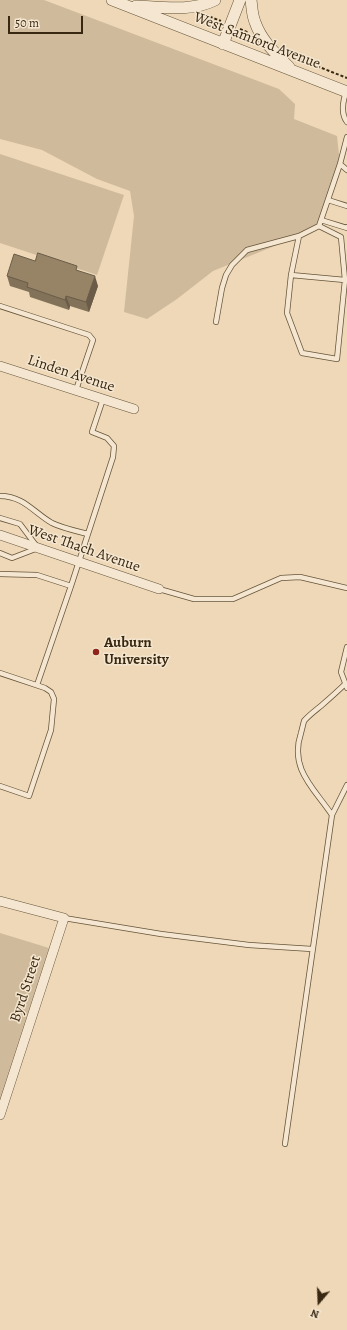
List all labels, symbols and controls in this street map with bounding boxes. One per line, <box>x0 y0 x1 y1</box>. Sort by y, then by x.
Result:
scale bar <box>10 8 85 34</box>
street label: West Samford Avenue <box>191 9 323 73</box>
text: 50 m <box>15 15 39 31</box>
street label: Linden Avenue <box>25 351 117 397</box>
street label: West Thach Avenue <box>26 521 142 577</box>
place label: Auburn University <box>104 634 169 669</box>
marker: Auburn University <box>91 647 101 657</box>
street label: Byrd Street <box>7 953 45 1025</box>
north arrow <box>299 1282 339 1322</box>
text: N <box>309 1305 321 1322</box>

